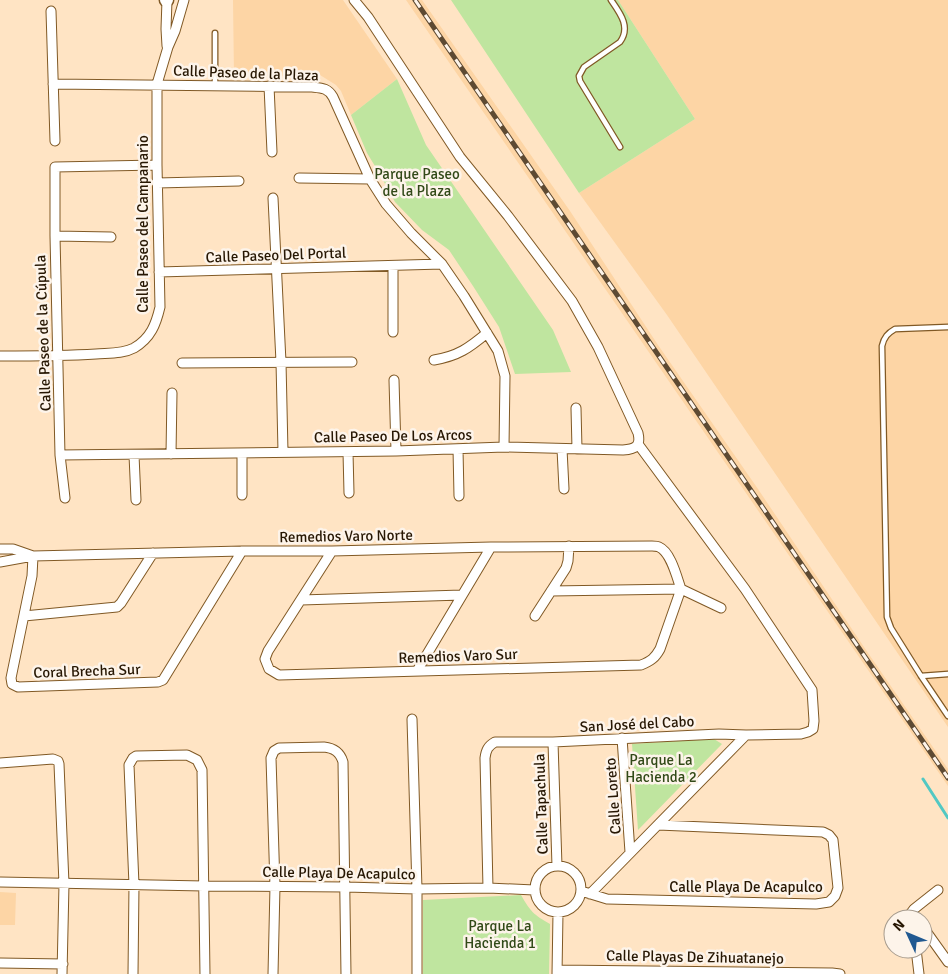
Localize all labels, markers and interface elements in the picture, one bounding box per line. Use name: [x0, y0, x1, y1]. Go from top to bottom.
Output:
street label: Calle Paseo de la Plaza: [173, 61, 319, 85]
street label: Calle Paseo del Campanario: [134, 135, 152, 313]
park label: Parque Paseo de la Plaza: [374, 165, 460, 200]
street label: Calle Paseo Del Portal: [205, 244, 347, 266]
street label: Calle Paseo de la Cúpula: [31, 255, 55, 411]
street label: Calle Paseo De Los Arcos: [314, 426, 473, 446]
street label: Remedios Varo Norte: [279, 526, 413, 546]
street label: Remedios Varo Sur: [398, 645, 518, 667]
street label: Coral Brecha Sur: [33, 660, 141, 682]
street label: San José del Cabo: [579, 712, 695, 736]
park label: Parque La Hacienda 2: [625, 751, 697, 786]
street label: Calle Tapachula: [530, 753, 552, 855]
street label: Calle Loreto: [601, 757, 625, 835]
street label: Calle Playa De Acapulco: [262, 863, 416, 883]
street label: Calle Playa De Acapulco: [669, 878, 823, 896]
north arrow: [883, 909, 933, 959]
text: N: [890, 916, 909, 935]
park label: Parque La Hacienda 1: [464, 917, 536, 952]
street label: Calle Playas De Zihuatanejo: [606, 946, 784, 968]

